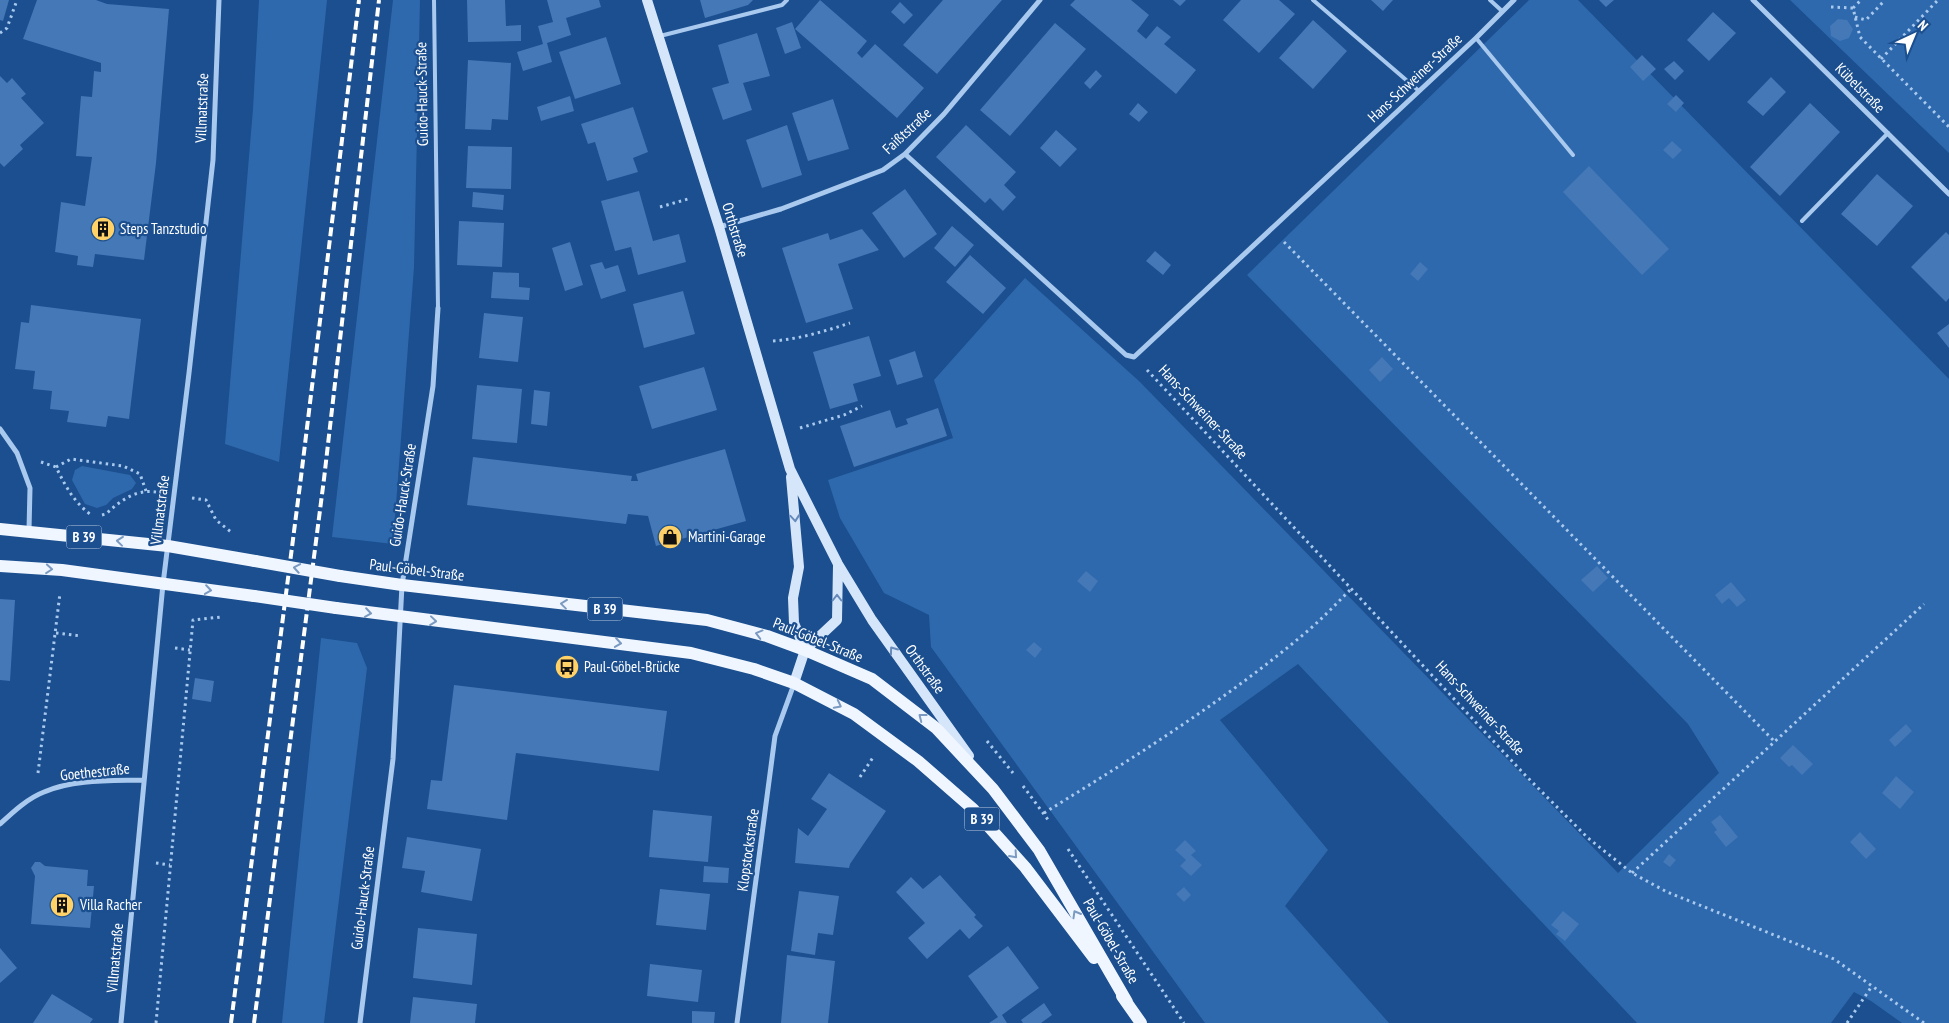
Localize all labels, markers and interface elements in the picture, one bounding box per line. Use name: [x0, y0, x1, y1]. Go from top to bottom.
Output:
north arrow: [1889, 10, 1939, 60]
text: N: [1914, 17, 1932, 35]
street label: Hans-Schweiner-Straße: [1364, 29, 1466, 126]
street label: Guido-Hauck-Straße: [411, 42, 432, 146]
street label: Kübelstraße: [1831, 59, 1889, 117]
street label: Villmatstraße: [191, 73, 212, 144]
street label: Faißtstraße: [878, 103, 935, 158]
street label: Orthstraße: [718, 200, 753, 260]
building icon: Steps Tanzstudio: [90, 216, 116, 242]
place label: Steps Tanzstudio: [120, 219, 206, 238]
street label: Hans-Schweiner-Straße: [1155, 361, 1252, 463]
street label: Guido-Hauck-Straße: [385, 442, 420, 548]
street label: Villmatstraße: [146, 474, 173, 547]
one-way arrow: [789, 514, 800, 522]
shop icon: Martini-Garage: [657, 524, 683, 550]
road number: B 39: [66, 526, 102, 548]
place label: Martini-Garage: [688, 527, 766, 546]
one-way arrow: [115, 536, 123, 547]
street label: Paul-Göbel-Straße: [369, 554, 466, 585]
one-way arrow: [45, 563, 53, 574]
one-way arrow: [293, 564, 302, 574]
one-way arrow: [205, 584, 213, 595]
one-way arrow: [832, 593, 843, 601]
road number: B 39: [588, 598, 622, 620]
one-way arrow: [560, 599, 568, 610]
one-way arrow: [363, 607, 372, 617]
street label: Paul-Göbel-Straße: [770, 613, 866, 666]
one-way arrow: [429, 615, 437, 626]
one-way arrow: [755, 629, 764, 640]
one-way arrow: [615, 637, 623, 648]
street label: Orthstraße: [901, 640, 950, 697]
one-way arrow: [890, 646, 899, 656]
bus stop icon: Paul-Göbel-Brücke: [554, 654, 580, 680]
place label: Paul-Göbel-Brücke: [584, 657, 680, 676]
street label: Hans-Schweiner-Straße: [1432, 657, 1529, 759]
one-way arrow: [833, 699, 842, 709]
one-way arrow: [919, 715, 928, 723]
street label: Goethestraße: [59, 758, 131, 785]
street label: Klopstockstraße: [732, 807, 763, 893]
road number: B 39: [964, 808, 1000, 831]
street label: Guido-Hauck-Straße: [347, 845, 378, 951]
one-way arrow: [1008, 850, 1017, 859]
building icon: Villa Racher: [49, 892, 75, 918]
place label: Villa Racher: [79, 895, 143, 914]
street label: Paul-Göbel-Straße: [1079, 895, 1143, 987]
one-way arrow: [1072, 911, 1082, 920]
street label: Villmatstraße: [102, 922, 127, 995]

